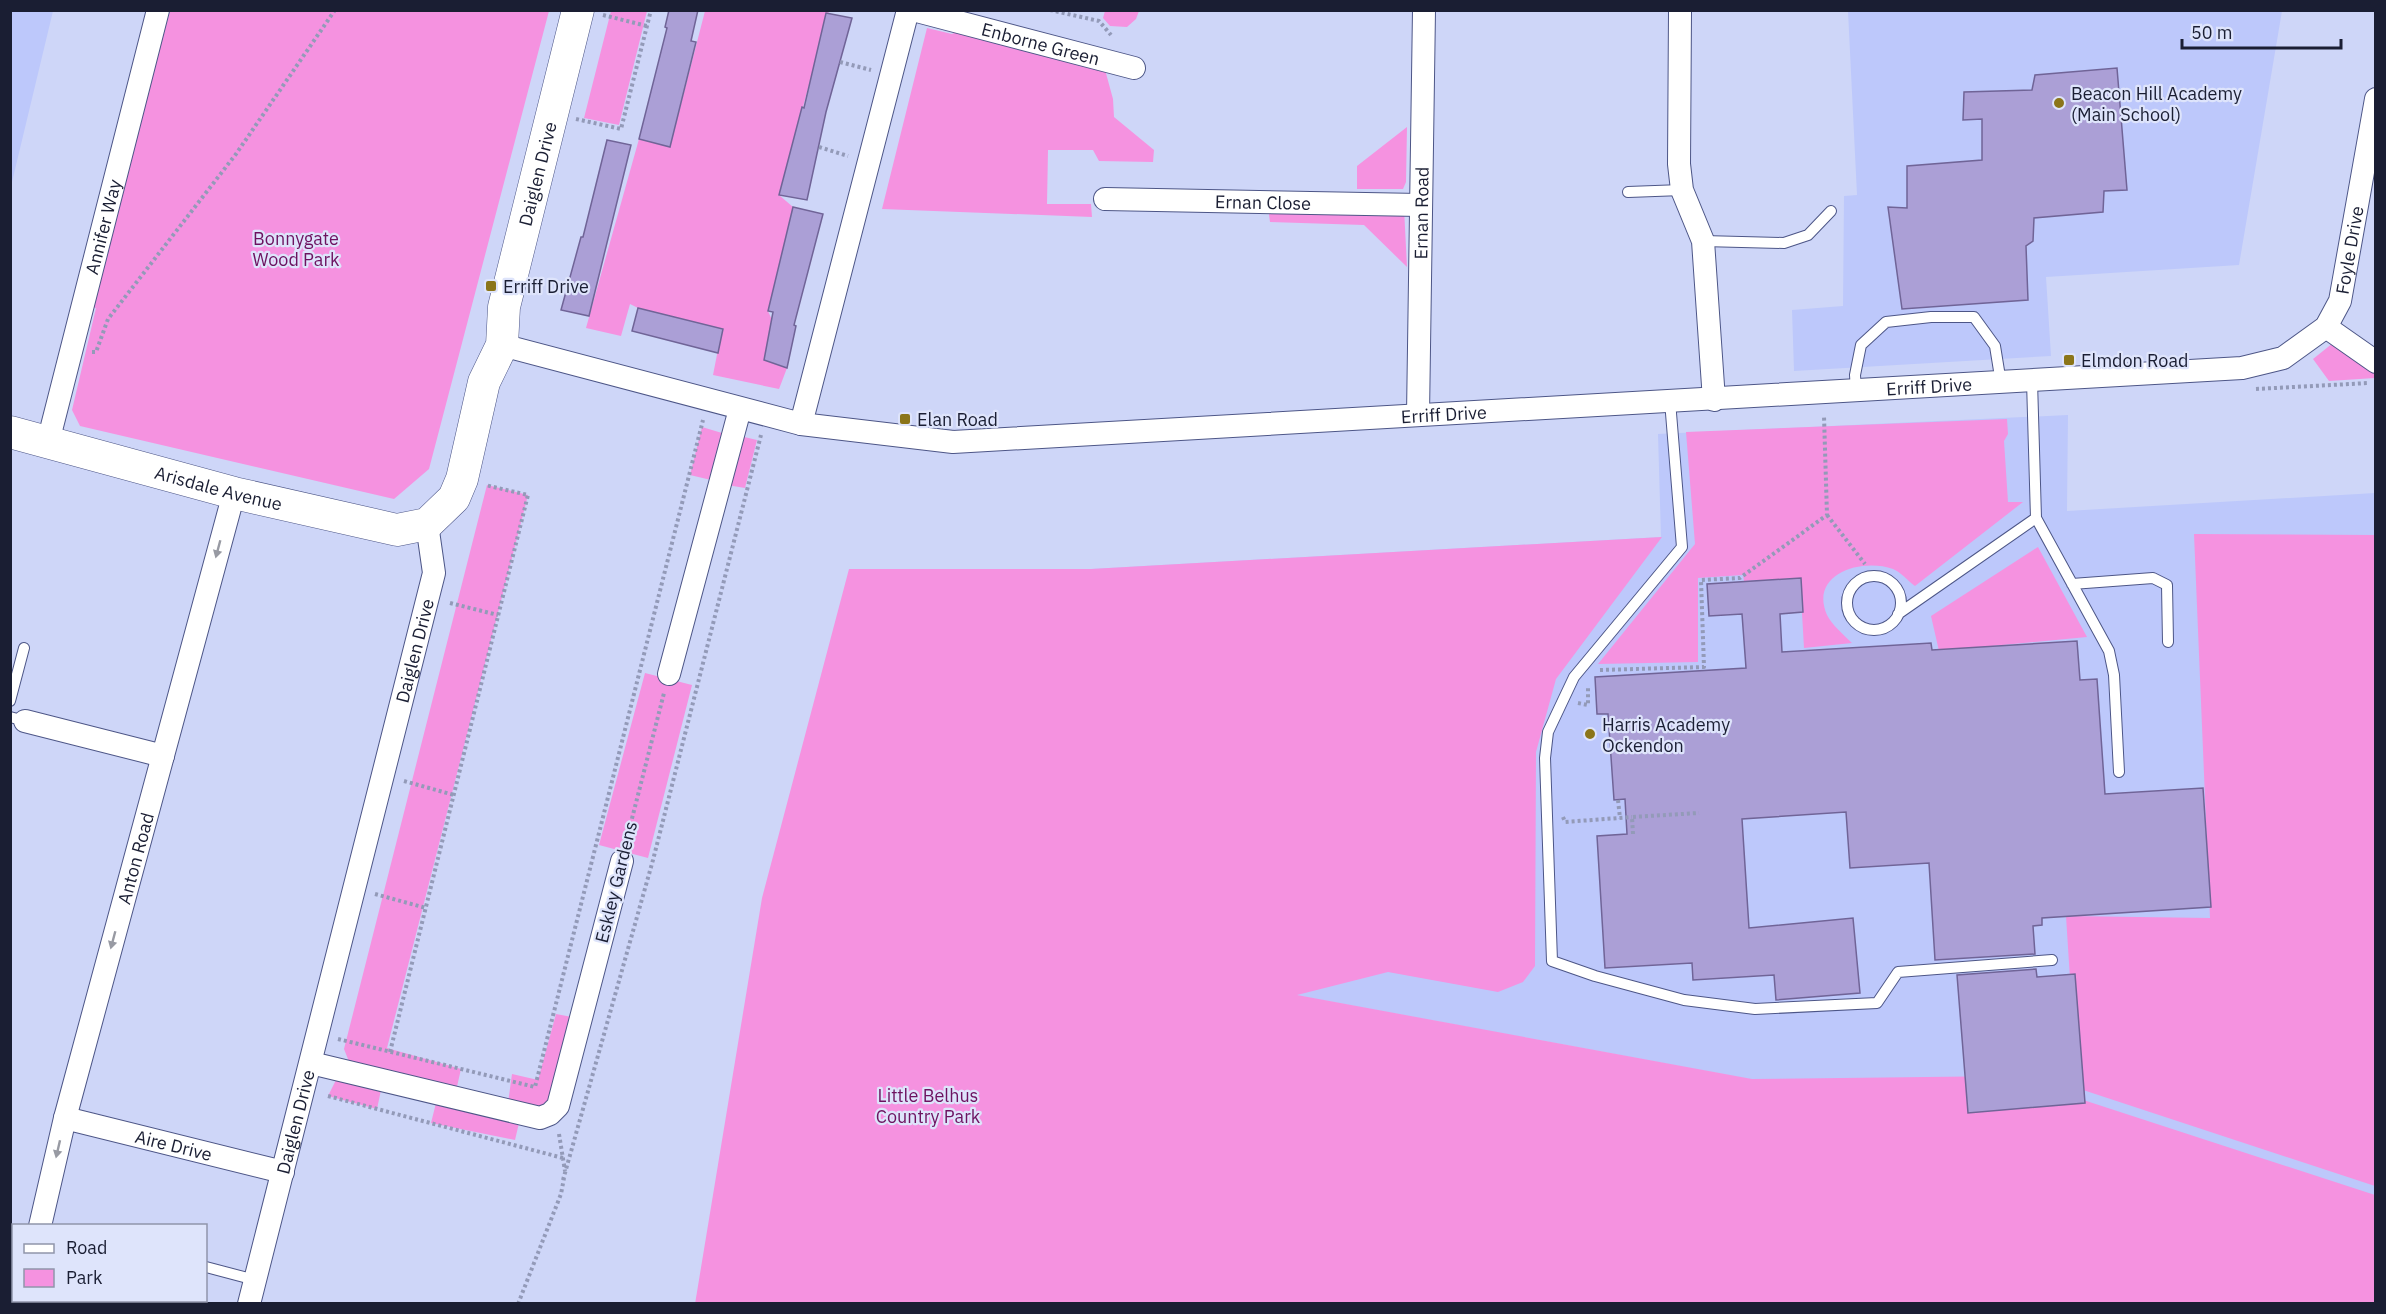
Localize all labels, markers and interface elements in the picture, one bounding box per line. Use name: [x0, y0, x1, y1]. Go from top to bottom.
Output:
scale bar: [2182, 12, 2341, 50]
street label: Enborne Green: [979, 17, 1102, 70]
text: 50 m: [2191, 21, 2233, 44]
place label: Beacon Hill Academy (Main School): [2071, 82, 2242, 126]
marker: Beacon Hill Academy (Main School): [2052, 96, 2066, 110]
street label: Daiglen Drive: [513, 119, 561, 228]
street label: Ernan Road: [1409, 166, 1433, 260]
street label: Annifer Way: [80, 177, 126, 277]
street label: Ernan Close: [1215, 190, 1311, 214]
street label: Foyle Drive: [2330, 204, 2368, 296]
park label: Bonnygate Wood Park: [252, 227, 340, 271]
place label: Erriff Drive: [503, 275, 589, 298]
marker: Erriff Drive: [484, 279, 498, 293]
place label: Elmdon Road: [2081, 349, 2188, 372]
marker: Elmdon Road: [2062, 353, 2076, 367]
street label: Erriff Drive: [1886, 372, 1973, 400]
street label: Erriff Drive: [1400, 400, 1488, 428]
place label: Elan Road: [917, 408, 998, 431]
marker: Elan Road: [898, 412, 912, 426]
street label: Arisdale Avenue: [152, 460, 285, 515]
one-way arrow: [213, 540, 223, 558]
street label: Daiglen Drive: [390, 596, 439, 705]
place label: Harris Academy Ockendon: [1602, 713, 1730, 757]
marker: Harris Academy Ockendon: [1583, 727, 1597, 741]
street label: Anton Road: [112, 810, 159, 907]
street label: Eskley Gardens: [590, 819, 642, 945]
one-way arrow: [108, 931, 117, 949]
street label: Daiglen Drive: [271, 1067, 319, 1176]
park label: Little Belhus Country Park: [876, 1084, 981, 1128]
street label: Aire Drive: [133, 1124, 215, 1166]
one-way arrow: [53, 1140, 62, 1159]
legend: [12, 1224, 207, 1302]
text: Road: [66, 1236, 107, 1259]
text: Park: [66, 1266, 103, 1289]

